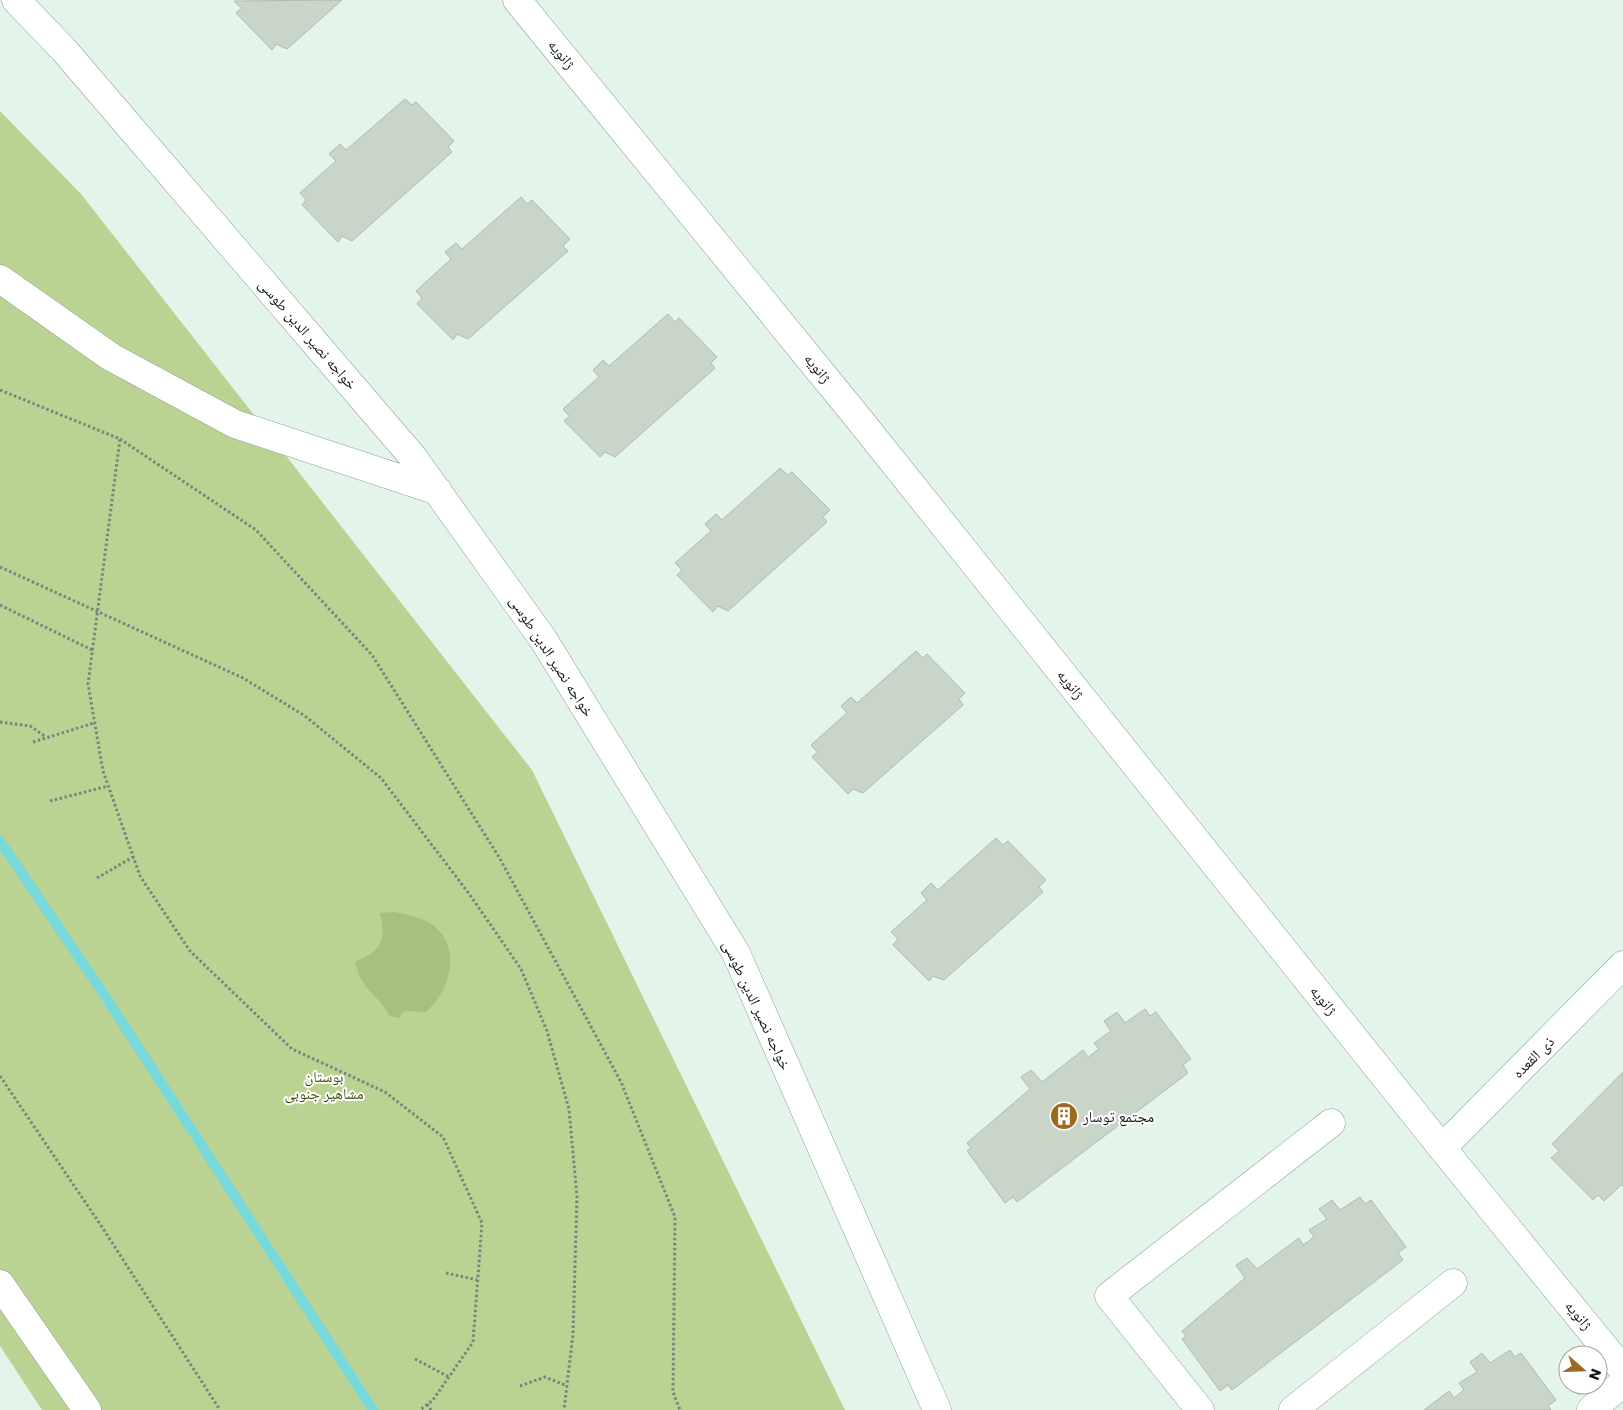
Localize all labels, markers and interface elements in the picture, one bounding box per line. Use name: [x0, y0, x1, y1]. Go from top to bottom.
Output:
street label: ژانویه: [544, 35, 580, 73]
street label: خواجه نصیر الدین طوسی: [254, 274, 362, 394]
street label: ژانویه: [800, 349, 836, 387]
street label: خواجه نصیر الدین طوسی: [505, 591, 599, 721]
street label: ژانویه: [1053, 665, 1089, 703]
street label: خواجه نصیر الدین طوسی: [718, 937, 796, 1074]
street label: ژانویه: [1306, 981, 1342, 1019]
street label: ذی القعده: [1507, 1031, 1559, 1083]
park label: بوستان مشاهیر جنوبی: [284, 1066, 364, 1104]
building icon: مجتمع توسار: [1049, 1101, 1079, 1131]
place label: مجتمع توسار: [1082, 1106, 1154, 1127]
street label: ژانویه: [1561, 1296, 1598, 1334]
north arrow: [1558, 1345, 1608, 1395]
text: N: [1584, 1366, 1606, 1383]

